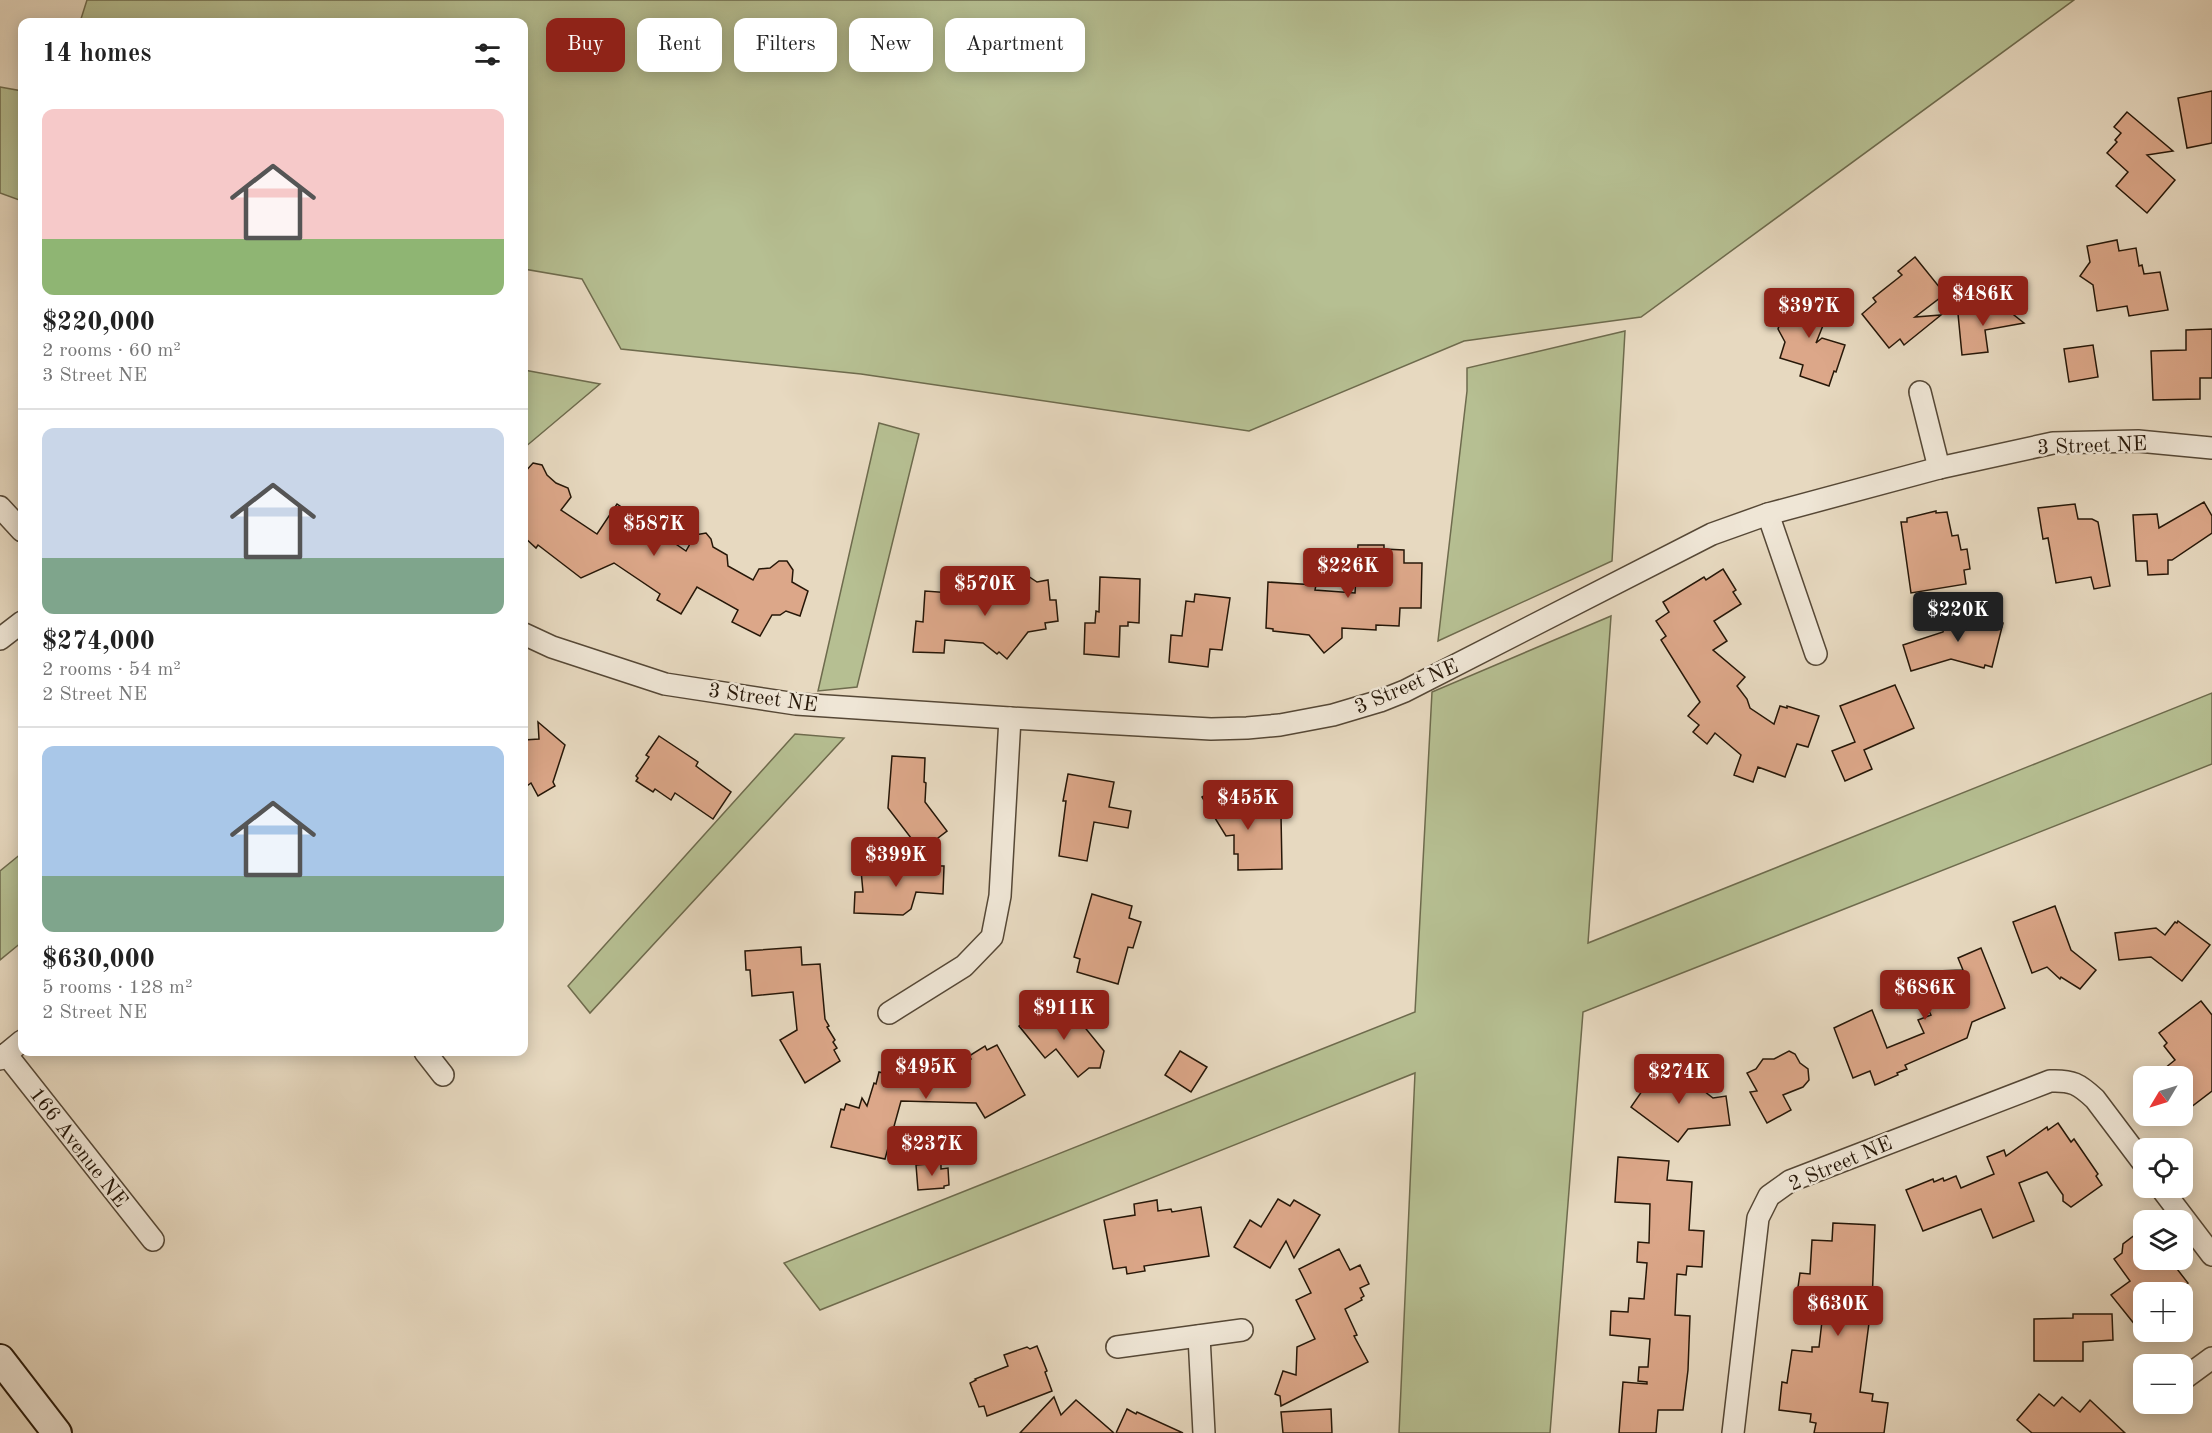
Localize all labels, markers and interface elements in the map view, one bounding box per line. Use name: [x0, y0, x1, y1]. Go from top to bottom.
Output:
chip: Buy: [546, 18, 625, 72]
chip: Rent: [637, 18, 722, 72]
chip: Filters: [734, 18, 837, 72]
chip: New: [849, 18, 933, 72]
chip: Apartment: [945, 18, 1085, 72]
icon: filters: [471, 38, 504, 71]
text: 14 homes: [42, 41, 151, 67]
icon: home: [219, 148, 327, 256]
pin: $486K: [1941, 276, 2025, 327]
text: $486K: [1952, 285, 2014, 305]
pin: $397K: [1767, 288, 1851, 339]
text: $397K: [1778, 297, 1840, 317]
text: $220,000: [42, 310, 155, 336]
text: 2 rooms · 60 m²: [42, 341, 181, 361]
text: 3 Street NE: [42, 366, 147, 386]
street label: 3 Street NE: [2037, 434, 2148, 459]
icon: home: [219, 467, 327, 575]
pin: $587K: [612, 506, 696, 557]
text: $587K: [623, 515, 685, 535]
pin: $226K: [1306, 548, 1390, 599]
text: $226K: [1317, 557, 1379, 577]
pin: $570K: [943, 566, 1027, 617]
text: $570K: [954, 575, 1016, 595]
pin: $220K: [1916, 592, 2000, 643]
text: $220K: [1927, 601, 1989, 621]
text: $274,000: [42, 629, 155, 655]
street label: 3 Street NE: [1352, 656, 1461, 719]
text: 2 rooms · 54 m²: [42, 660, 181, 680]
street label: 3 Street NE: [707, 680, 819, 717]
text: 2 Street NE: [42, 685, 147, 705]
pin: $455K: [1206, 780, 1290, 831]
icon: home: [219, 785, 327, 893]
text: $455K: [1217, 789, 1279, 809]
pin: $399K: [854, 837, 938, 888]
text: $399K: [865, 846, 927, 866]
text: $630,000: [42, 947, 155, 973]
pin: $686K: [1883, 970, 1967, 1021]
text: 5 rooms · 128 m²: [42, 978, 192, 998]
text: $686K: [1894, 979, 1956, 999]
pin: $911K: [1022, 990, 1106, 1041]
text: $911K: [1033, 999, 1095, 1019]
text: 2 Street NE: [42, 1003, 147, 1023]
pin: $495K: [884, 1049, 968, 1100]
pin: $274K: [1637, 1054, 1721, 1105]
text: $495K: [895, 1058, 957, 1078]
text: $274K: [1648, 1063, 1710, 1083]
north arrow: [2133, 1066, 2193, 1126]
map controls: [2133, 1066, 2193, 1414]
street label: 166 Avenue NE: [25, 1084, 131, 1212]
pin: $237K: [890, 1126, 974, 1177]
street label: 2 Street NE: [1786, 1133, 1895, 1196]
text: $237K: [901, 1135, 963, 1155]
button: locate: [2133, 1138, 2193, 1198]
button: layers: [2133, 1210, 2193, 1270]
button: +: [2133, 1282, 2193, 1342]
pin: $630K: [1796, 1286, 1880, 1337]
text: $630K: [1807, 1295, 1869, 1315]
button: −: [2133, 1354, 2193, 1414]

